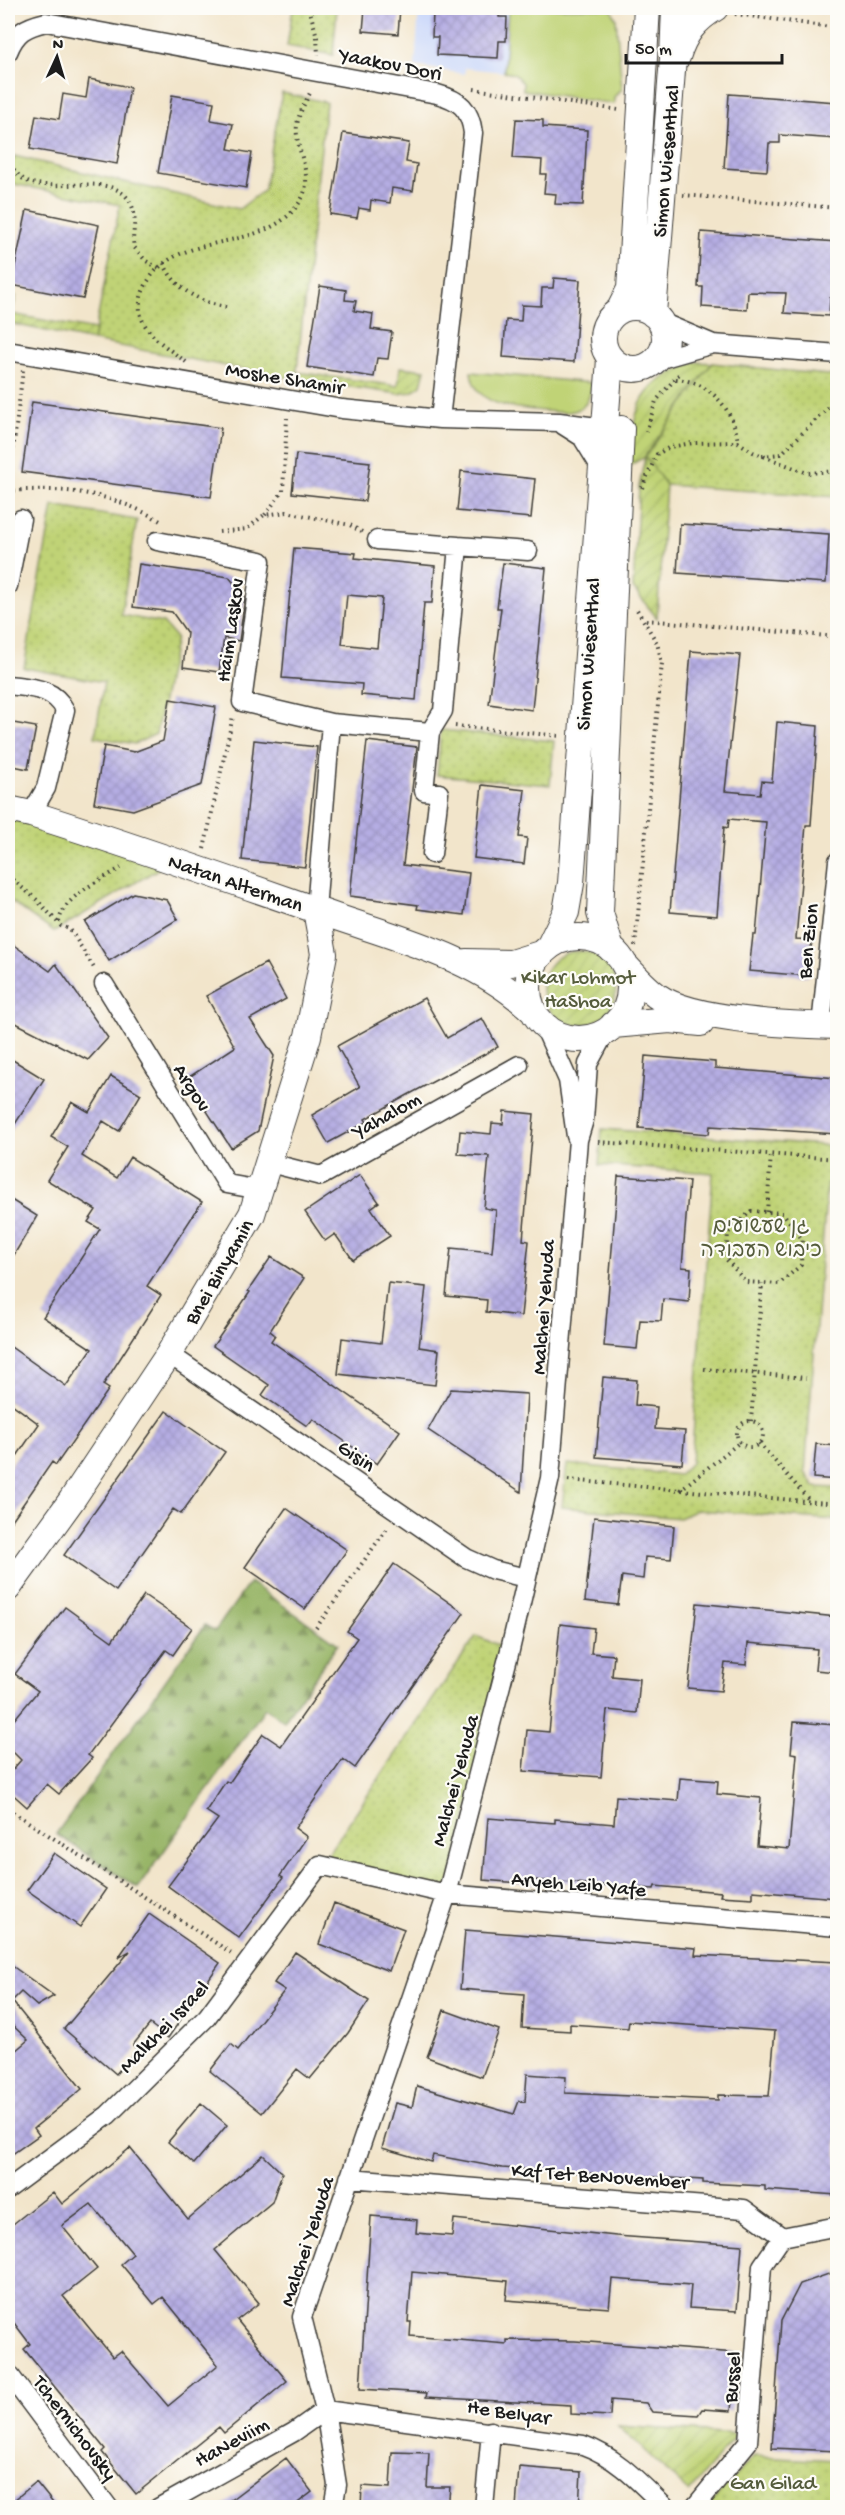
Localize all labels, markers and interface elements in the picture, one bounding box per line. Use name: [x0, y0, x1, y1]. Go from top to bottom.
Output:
north arrow: [27, 27, 87, 87]
scale bar: [626, 27, 782, 65]
text: N: [52, 36, 64, 55]
text: 50 m: [635, 40, 672, 61]
street label: Yaakov Dori: [335, 44, 444, 89]
street label: Simon Wiesenthal: [649, 84, 688, 239]
street label: Moshe Shamir: [223, 359, 347, 402]
street label: Haim Laskov: [213, 577, 252, 684]
street label: Simon Wiesenthal: [573, 577, 608, 731]
street label: Natan Alterman: [164, 851, 306, 920]
street label: Ben Zion: [794, 902, 827, 981]
park label: Kikar Lohmot HaShoa: [521, 967, 637, 1016]
street label: Argov: [166, 1060, 214, 1118]
street label: Yahalom: [347, 1088, 427, 1147]
street label: Bnei Binyamin: [180, 1215, 261, 1331]
park label: גן שעשועים כיבוש העבודה: [700, 1216, 822, 1265]
street label: Malchei Yehuda: [528, 1238, 563, 1376]
street label: Gisin: [331, 1436, 379, 1479]
street label: Malchei Yehuda: [428, 1711, 487, 1849]
street label: Aryeh Leib Yafe: [510, 1868, 648, 1905]
street label: Malkhei Israel: [115, 1977, 216, 2080]
street label: Kaf Tet BeNovember: [510, 2160, 691, 2197]
street label: Malchei Yehuda: [277, 2173, 343, 2310]
street label: Bussel: [720, 2351, 749, 2405]
street label: Tchernichovsky: [25, 2371, 121, 2487]
street label: He BeIyar: [465, 2396, 553, 2433]
street label: HaNeviim: [191, 2413, 274, 2475]
park label: Gan Gilad: [730, 2473, 818, 2498]

